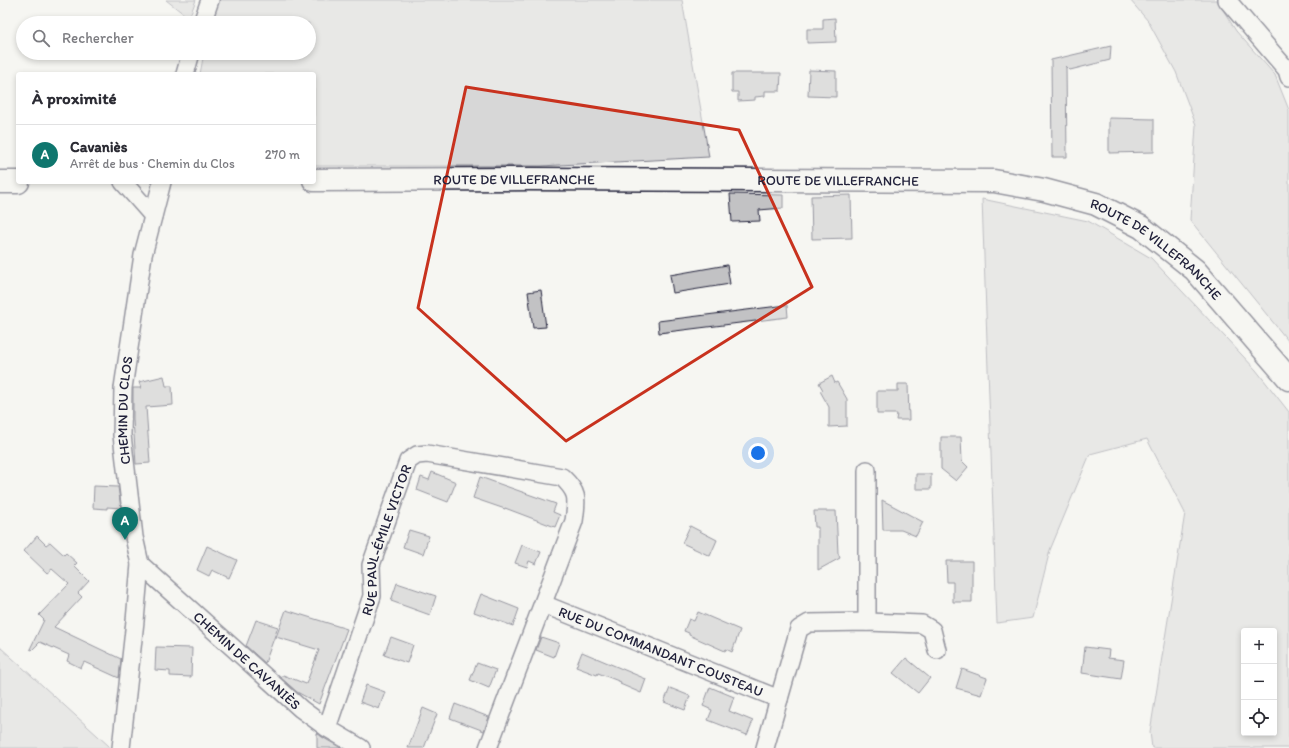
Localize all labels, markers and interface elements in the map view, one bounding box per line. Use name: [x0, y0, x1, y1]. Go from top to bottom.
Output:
search box: [16, 16, 316, 60]
icon: search: [30, 27, 52, 49]
text: Rechercher: [62, 29, 134, 47]
text: À proximité: [32, 88, 117, 108]
text: Cavaniès: [70, 138, 127, 156]
text: A: [41, 147, 49, 162]
text: 270 m: [265, 147, 300, 162]
text: Arrêt de bus · Chemin du Clos: [70, 156, 235, 171]
street label: ROUTE DE VILLEFRANCHE: [433, 171, 595, 188]
street label: ROUTE DE VILLEFRANCHE: [757, 172, 919, 190]
street label: ROUTE DE VILLEFRANCHE: [1088, 195, 1225, 304]
street label: CHEMIN DU CLOS: [114, 355, 137, 466]
your location: [748, 443, 768, 463]
street label: RUE PAUL-ÉMILE VICTOR: [358, 462, 415, 618]
pin: A: [112, 507, 138, 540]
street label: RUE DU COMMANDANT COUSTEAU: [556, 603, 765, 701]
street label: CHEMIN DE CAVANIÈS: [190, 608, 304, 713]
map controls: [1241, 628, 1277, 736]
button: +: [1241, 628, 1277, 664]
button: −: [1241, 664, 1277, 700]
button: locate: [1241, 700, 1277, 736]

